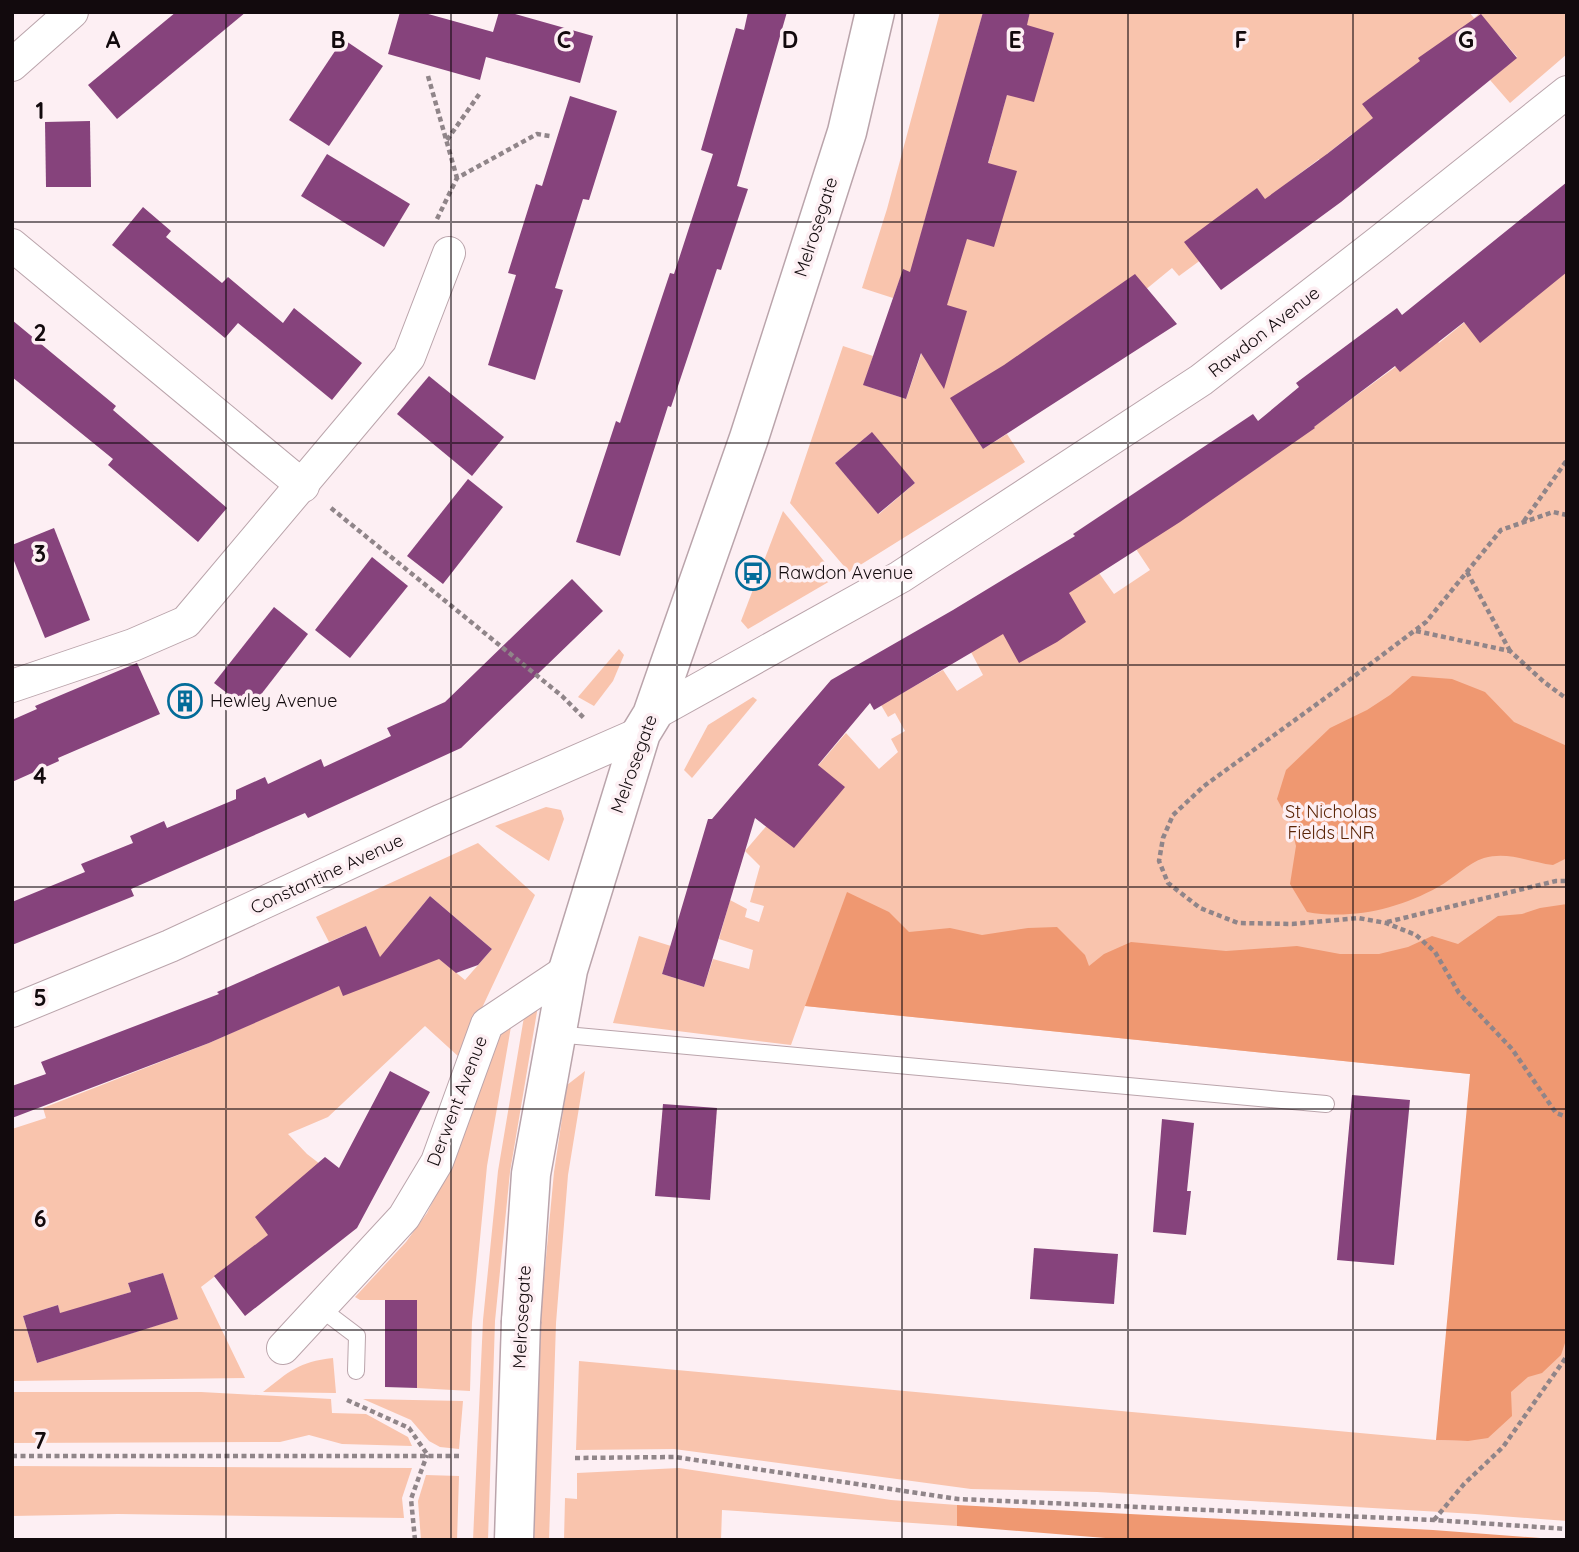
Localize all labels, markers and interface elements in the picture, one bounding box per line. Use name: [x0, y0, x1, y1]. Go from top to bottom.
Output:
text: A: [106, 25, 121, 54]
text: B: [330, 25, 346, 54]
text: C: [557, 25, 571, 54]
text: D: [782, 25, 798, 54]
text: E: [1008, 25, 1022, 54]
text: F: [1235, 25, 1247, 54]
text: G: [1458, 25, 1474, 54]
text: 1: [36, 96, 44, 125]
street label: Melrosegate: [789, 174, 842, 280]
street label: Rawdon Avenue: [1203, 281, 1324, 382]
text: 2: [33, 318, 47, 347]
text: 3: [34, 539, 46, 568]
bus stop icon: Rawdon Avenue: [734, 554, 772, 592]
place label: Rawdon Avenue: [778, 561, 913, 584]
building icon: Hewley Avenue: [166, 682, 204, 720]
place label: Hewley Avenue: [210, 689, 337, 712]
street label: Melrosegate: [605, 711, 662, 816]
text: 4: [33, 761, 47, 790]
park label: St Nicholas Fields LNR: [1285, 800, 1377, 844]
street label: Constantine Avenue: [247, 828, 407, 919]
text: 5: [33, 983, 47, 1012]
street label: Derwent Avenue: [421, 1032, 492, 1169]
text: 6: [34, 1204, 46, 1233]
street label: Melrosegate: [507, 1265, 536, 1369]
text: 7: [34, 1426, 47, 1455]

